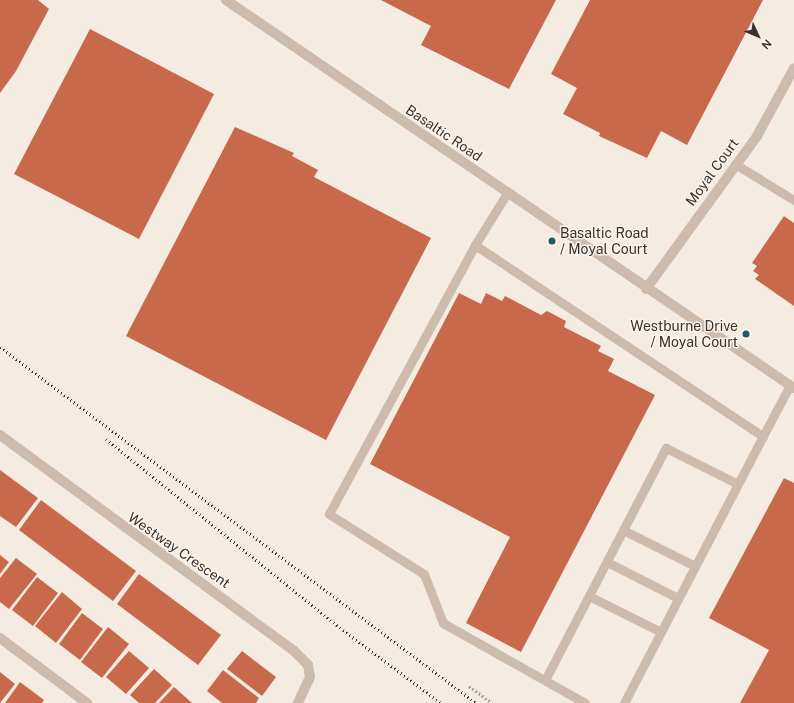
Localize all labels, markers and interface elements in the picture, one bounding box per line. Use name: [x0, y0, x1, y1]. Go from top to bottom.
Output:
north arrow: [738, 16, 778, 56]
text: N: [759, 37, 774, 52]
street label: Basaltic Road: [403, 101, 485, 165]
street label: Moyal Court: [682, 135, 742, 209]
place label: Basaltic Road / Moyal Court: [560, 225, 649, 258]
marker: Basaltic Road / Moyal Court: [547, 236, 557, 246]
place label: Westburne Drive / Moyal Court: [630, 318, 738, 350]
marker: Westburne Drive / Moyal Court: [741, 329, 751, 339]
street label: Westway Crescent: [125, 508, 233, 592]

